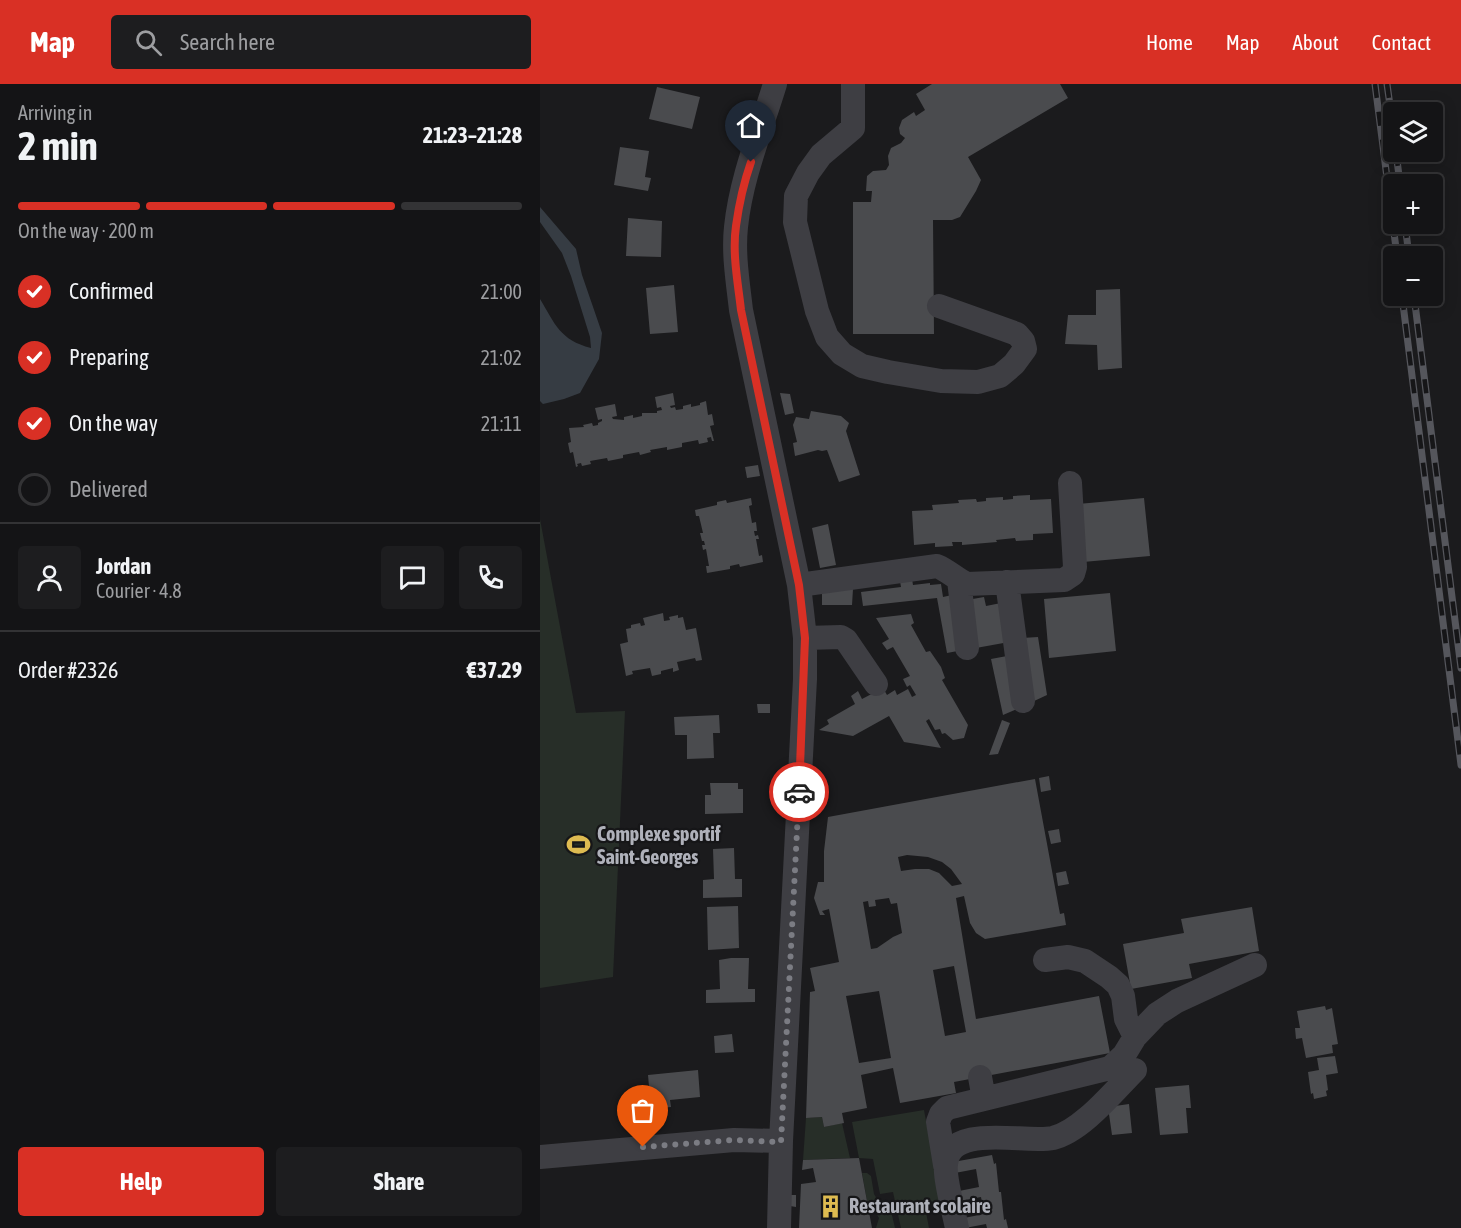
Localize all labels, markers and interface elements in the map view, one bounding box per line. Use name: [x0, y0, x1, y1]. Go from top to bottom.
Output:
search box: [111, 15, 531, 69]
text: Map: [30, 26, 75, 58]
icon: search: [132, 26, 165, 59]
text: Search here: [180, 29, 275, 55]
text: Home: [1146, 30, 1193, 54]
text: Map: [1226, 30, 1260, 54]
text: About: [1293, 30, 1339, 54]
text: Contact: [1372, 30, 1431, 54]
pin: [725, 100, 776, 162]
text: Arriving in: [18, 101, 92, 124]
map controls: [1383, 102, 1443, 306]
button: layers: [1383, 102, 1443, 162]
icon: home: [734, 109, 767, 142]
text: 21:23–21:28: [423, 122, 522, 148]
text: 2 min: [18, 124, 98, 168]
button: +: [1383, 174, 1443, 234]
text: On the way · 200 m: [18, 219, 154, 242]
button: −: [1383, 246, 1443, 306]
icon: check: [18, 275, 51, 308]
text: Confirmed: [69, 278, 154, 304]
text: 21:00: [480, 280, 522, 303]
icon: check: [18, 341, 51, 374]
text: Preparing: [69, 344, 149, 370]
text: 21:02: [480, 346, 522, 369]
icon: check: [18, 407, 51, 440]
text: On the way: [69, 410, 158, 436]
text: 21:11: [481, 412, 522, 435]
text: Delivered: [69, 476, 148, 502]
button: person: [18, 546, 81, 609]
button: chat: [381, 546, 444, 609]
button: phone: [459, 546, 522, 609]
text: Jordan: [96, 553, 151, 579]
text: Courier · 4.8: [96, 579, 182, 602]
text: Order #2326: [18, 657, 118, 683]
text: €37.29: [467, 657, 522, 683]
courier: [769, 762, 829, 822]
icon: car: [783, 776, 816, 809]
place label: Complexe sportif Saint-Georges: [597, 822, 721, 868]
sports icon: Complexe sportif Saint-Georges: [566, 832, 592, 858]
pin: [617, 1085, 668, 1147]
icon: bag: [626, 1094, 659, 1127]
button: Help: [18, 1147, 264, 1216]
button: Share: [276, 1147, 522, 1216]
building icon: Restaurant scolaire: [818, 1193, 844, 1219]
place label: Restaurant scolaire: [849, 1194, 991, 1217]

